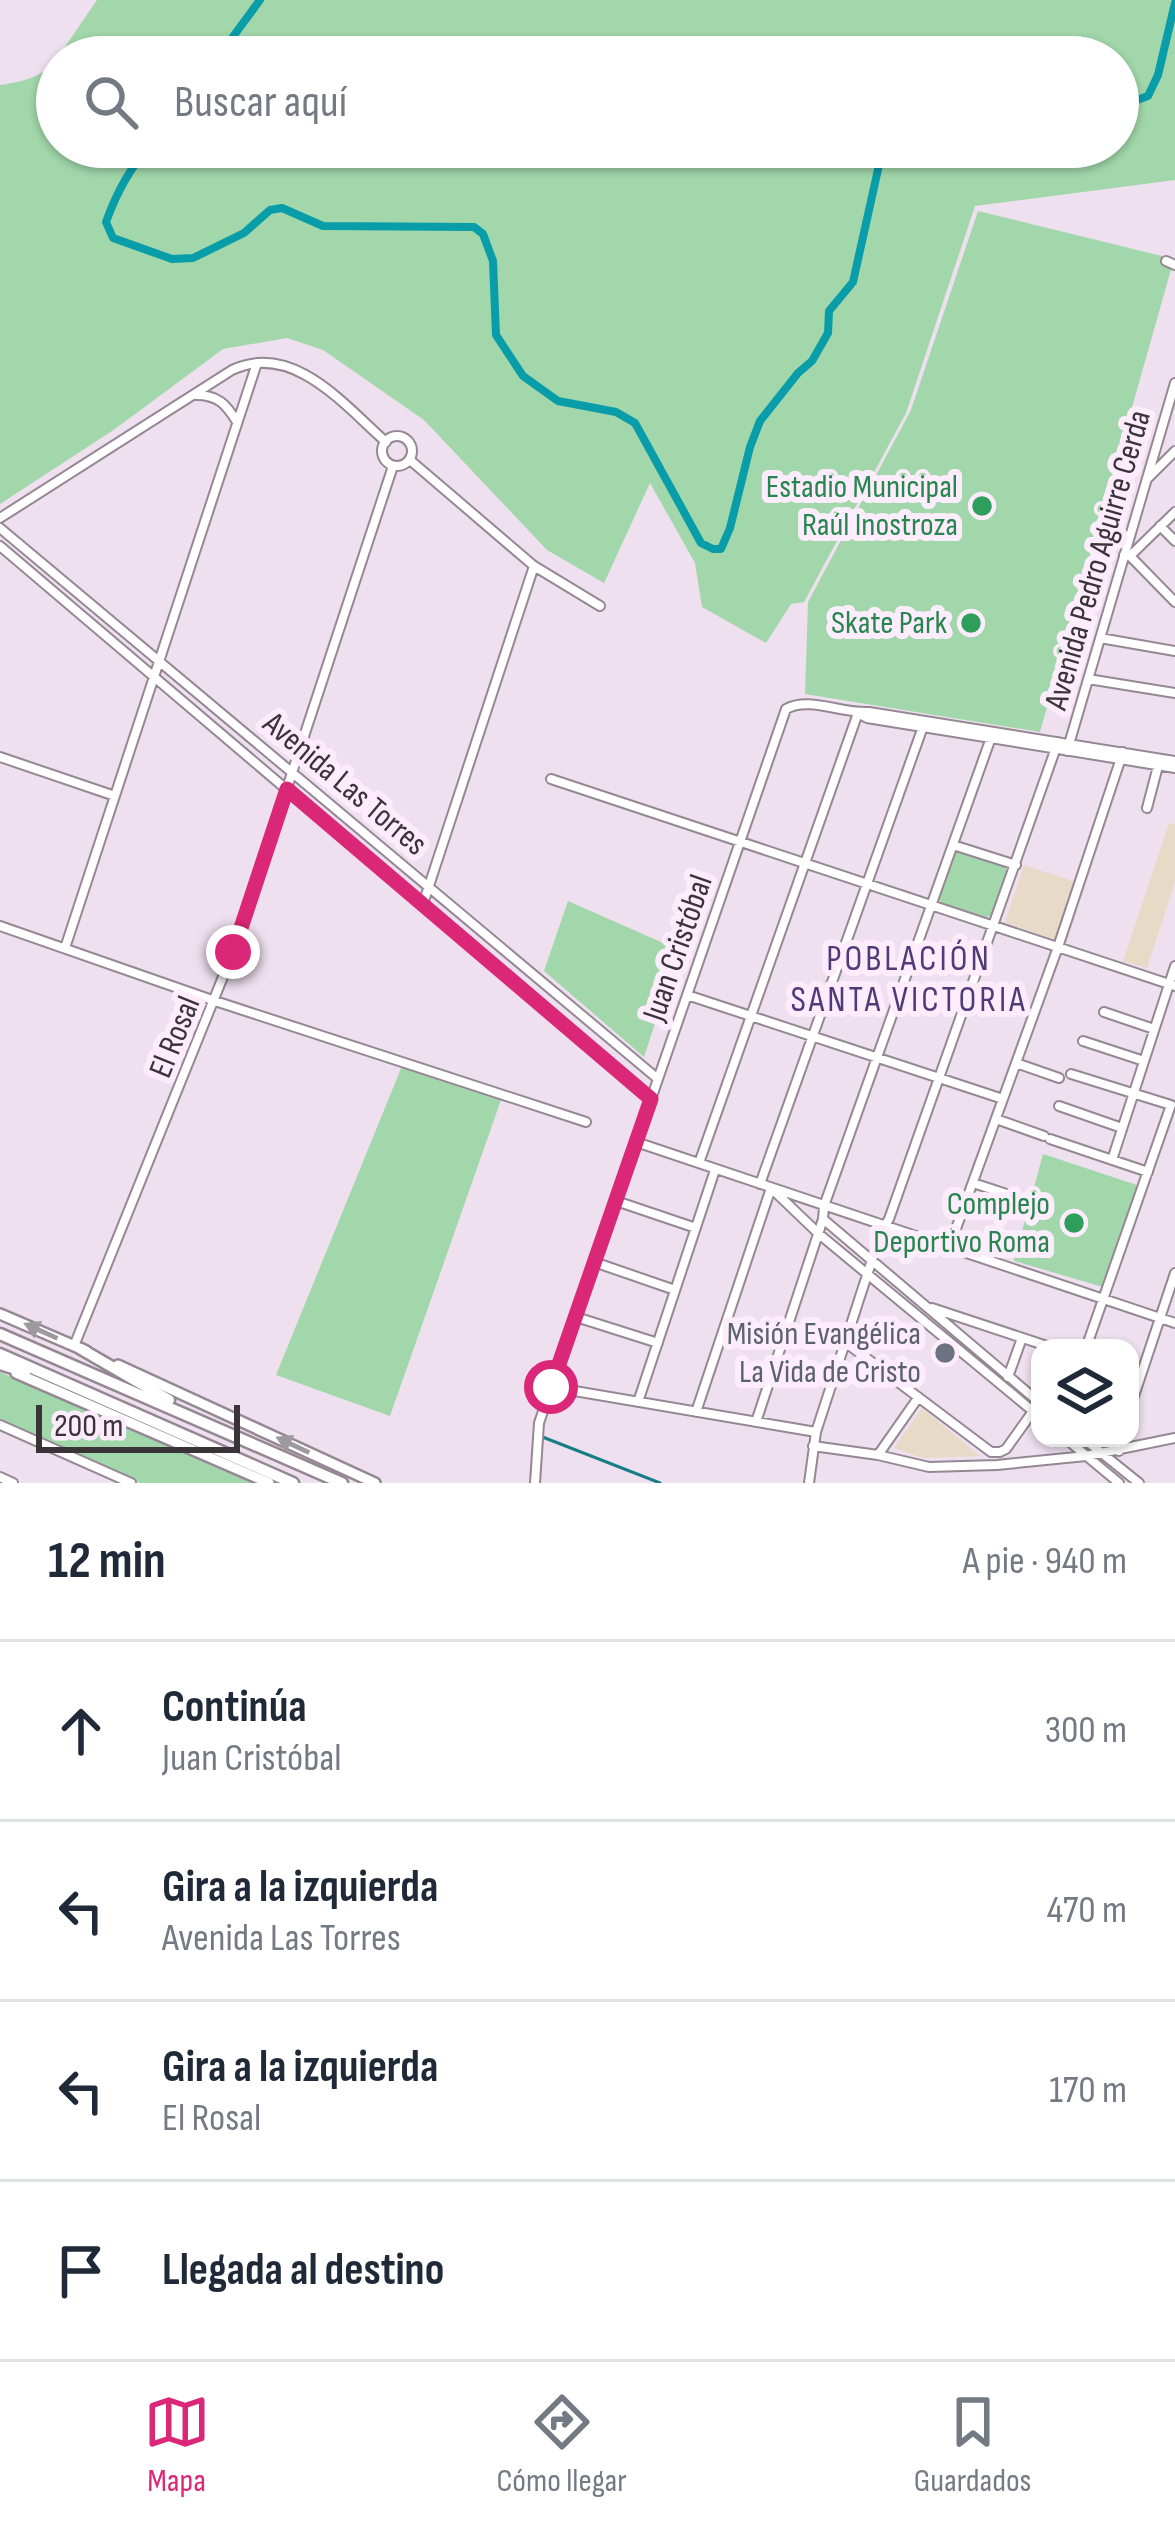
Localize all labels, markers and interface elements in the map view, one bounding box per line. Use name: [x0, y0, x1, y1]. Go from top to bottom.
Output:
search box: [36, 36, 1139, 168]
icon: search: [78, 69, 144, 135]
text: Buscar aquí: [174, 75, 347, 130]
street label: Avenida Pedro Aguirre Cerda: [1036, 406, 1160, 715]
place label: Estadio Municipal Raúl Inostroza: [766, 467, 958, 545]
marker: Estadio Municipal Raúl Inostroza: [969, 493, 995, 519]
place label: Skate Park: [831, 603, 947, 643]
marker: Skate Park: [958, 610, 984, 636]
street label: Avenida Las Torres: [254, 703, 435, 864]
street label: Juan Cristóbal: [634, 870, 722, 1027]
route end: [206, 925, 260, 979]
district label: POBLACIÓN SANTA VICTORIA: [790, 938, 1028, 1022]
street label: El Rosal: [141, 991, 209, 1083]
place label: Complejo Deportivo Roma: [873, 1184, 1050, 1262]
marker: Complejo Deportivo Roma: [1061, 1210, 1087, 1236]
place label: Misión Evangélica La Vida de Cristo: [727, 1314, 921, 1392]
one-way arrow: [23, 1321, 58, 1341]
map controls: [1031, 1339, 1139, 1447]
button: layers: [1031, 1339, 1139, 1447]
marker: Misión Evangélica La Vida de Cristo: [932, 1340, 958, 1366]
route start: [524, 1360, 578, 1414]
scale bar: [36, 1399, 240, 1452]
text: 200 m: [54, 1406, 123, 1446]
one-way arrow: [275, 1435, 310, 1455]
text: 12 min: [48, 1531, 166, 1592]
text: A pie · 940 m: [963, 1538, 1127, 1585]
text: Continúa: [162, 1680, 307, 1735]
icon: ahead: [48, 1698, 114, 1764]
text: 300 m: [1045, 1707, 1127, 1754]
text: Juan Cristóbal: [162, 1735, 342, 1782]
text: Gira a la izquierda: [162, 1860, 438, 1915]
icon: left: [48, 1878, 114, 1944]
text: 470 m: [1047, 1887, 1127, 1934]
text: Avenida Las Torres: [162, 1915, 401, 1962]
text: Gira a la izquierda: [162, 2040, 438, 2095]
icon: left: [48, 2058, 114, 2124]
text: 170 m: [1049, 2067, 1127, 2114]
text: El Rosal: [162, 2095, 261, 2142]
icon: arrive: [48, 2238, 114, 2304]
text: Llegada al destino: [162, 2243, 444, 2298]
tab: Mapa: [144, 2389, 210, 2501]
tab: Cómo llegar: [497, 2389, 627, 2501]
tab: Guardados: [914, 2389, 1031, 2501]

